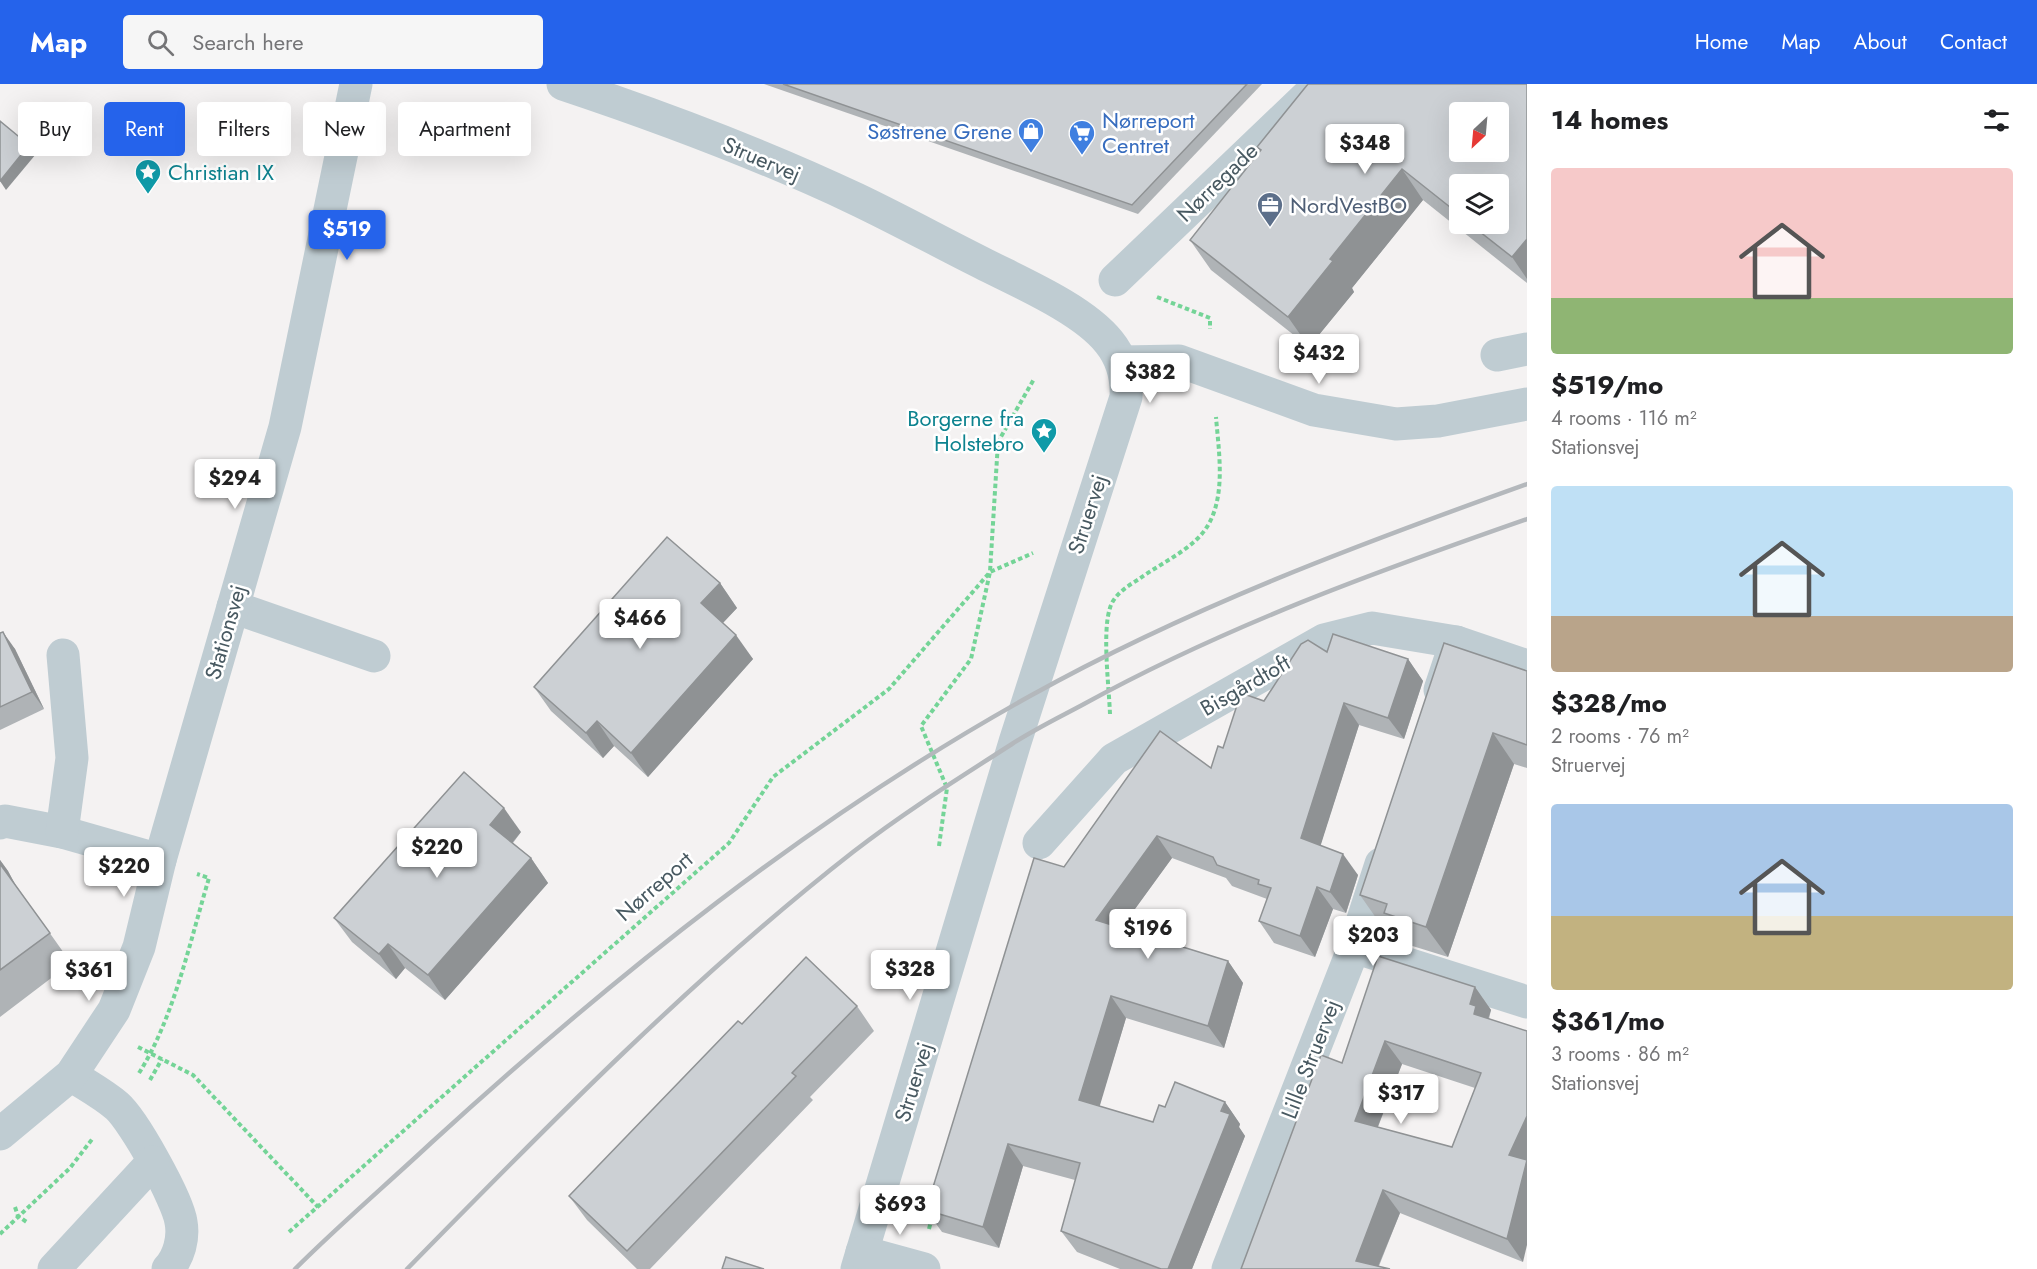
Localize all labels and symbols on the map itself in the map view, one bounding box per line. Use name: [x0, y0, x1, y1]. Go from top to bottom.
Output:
north arrow: [1449, 102, 1509, 162]
place label: Nørreport Centret: [1102, 104, 1195, 161]
place label: Søstrene Grene: [867, 115, 1012, 147]
shop icon: Søstrene Grene: [1016, 116, 1046, 154]
supermarket icon: Nørreport Centret: [1067, 118, 1097, 156]
pin: $348: [1329, 124, 1401, 175]
street label: Struervej: [718, 128, 806, 190]
street label: Nørregade: [1169, 135, 1265, 229]
place label: Christian IX: [168, 156, 274, 188]
place icon: Christian IX: [133, 157, 163, 195]
place label: NordVestBO: [1290, 189, 1407, 221]
office icon: NordVestBO: [1255, 190, 1285, 228]
pin: $519: [311, 210, 383, 261]
pin: $432: [1283, 334, 1355, 385]
pin: $382: [1114, 353, 1186, 404]
place label: Borgerne fra Holstebro: [907, 402, 1024, 459]
place icon: Borgerne fra Holstebro: [1029, 416, 1059, 454]
pin: $294: [199, 459, 271, 510]
street label: Struervej: [1059, 470, 1115, 558]
street label: Stationsvej: [196, 581, 254, 683]
pin: $466: [604, 599, 676, 650]
street label: Bisgårdtoft: [1194, 646, 1296, 724]
pin: $220: [401, 828, 473, 879]
street label: Nørreport: [609, 843, 700, 928]
pin: $220: [88, 847, 160, 898]
pin: $196: [1112, 909, 1184, 960]
pin: $203: [1337, 916, 1409, 967]
pin: $328: [874, 950, 946, 1001]
pin: $361: [53, 951, 125, 1002]
street label: Lille Struervej: [1273, 995, 1347, 1123]
street label: Struervej: [886, 1038, 940, 1126]
pin: $317: [1365, 1074, 1437, 1125]
pin: $693: [864, 1185, 936, 1236]

